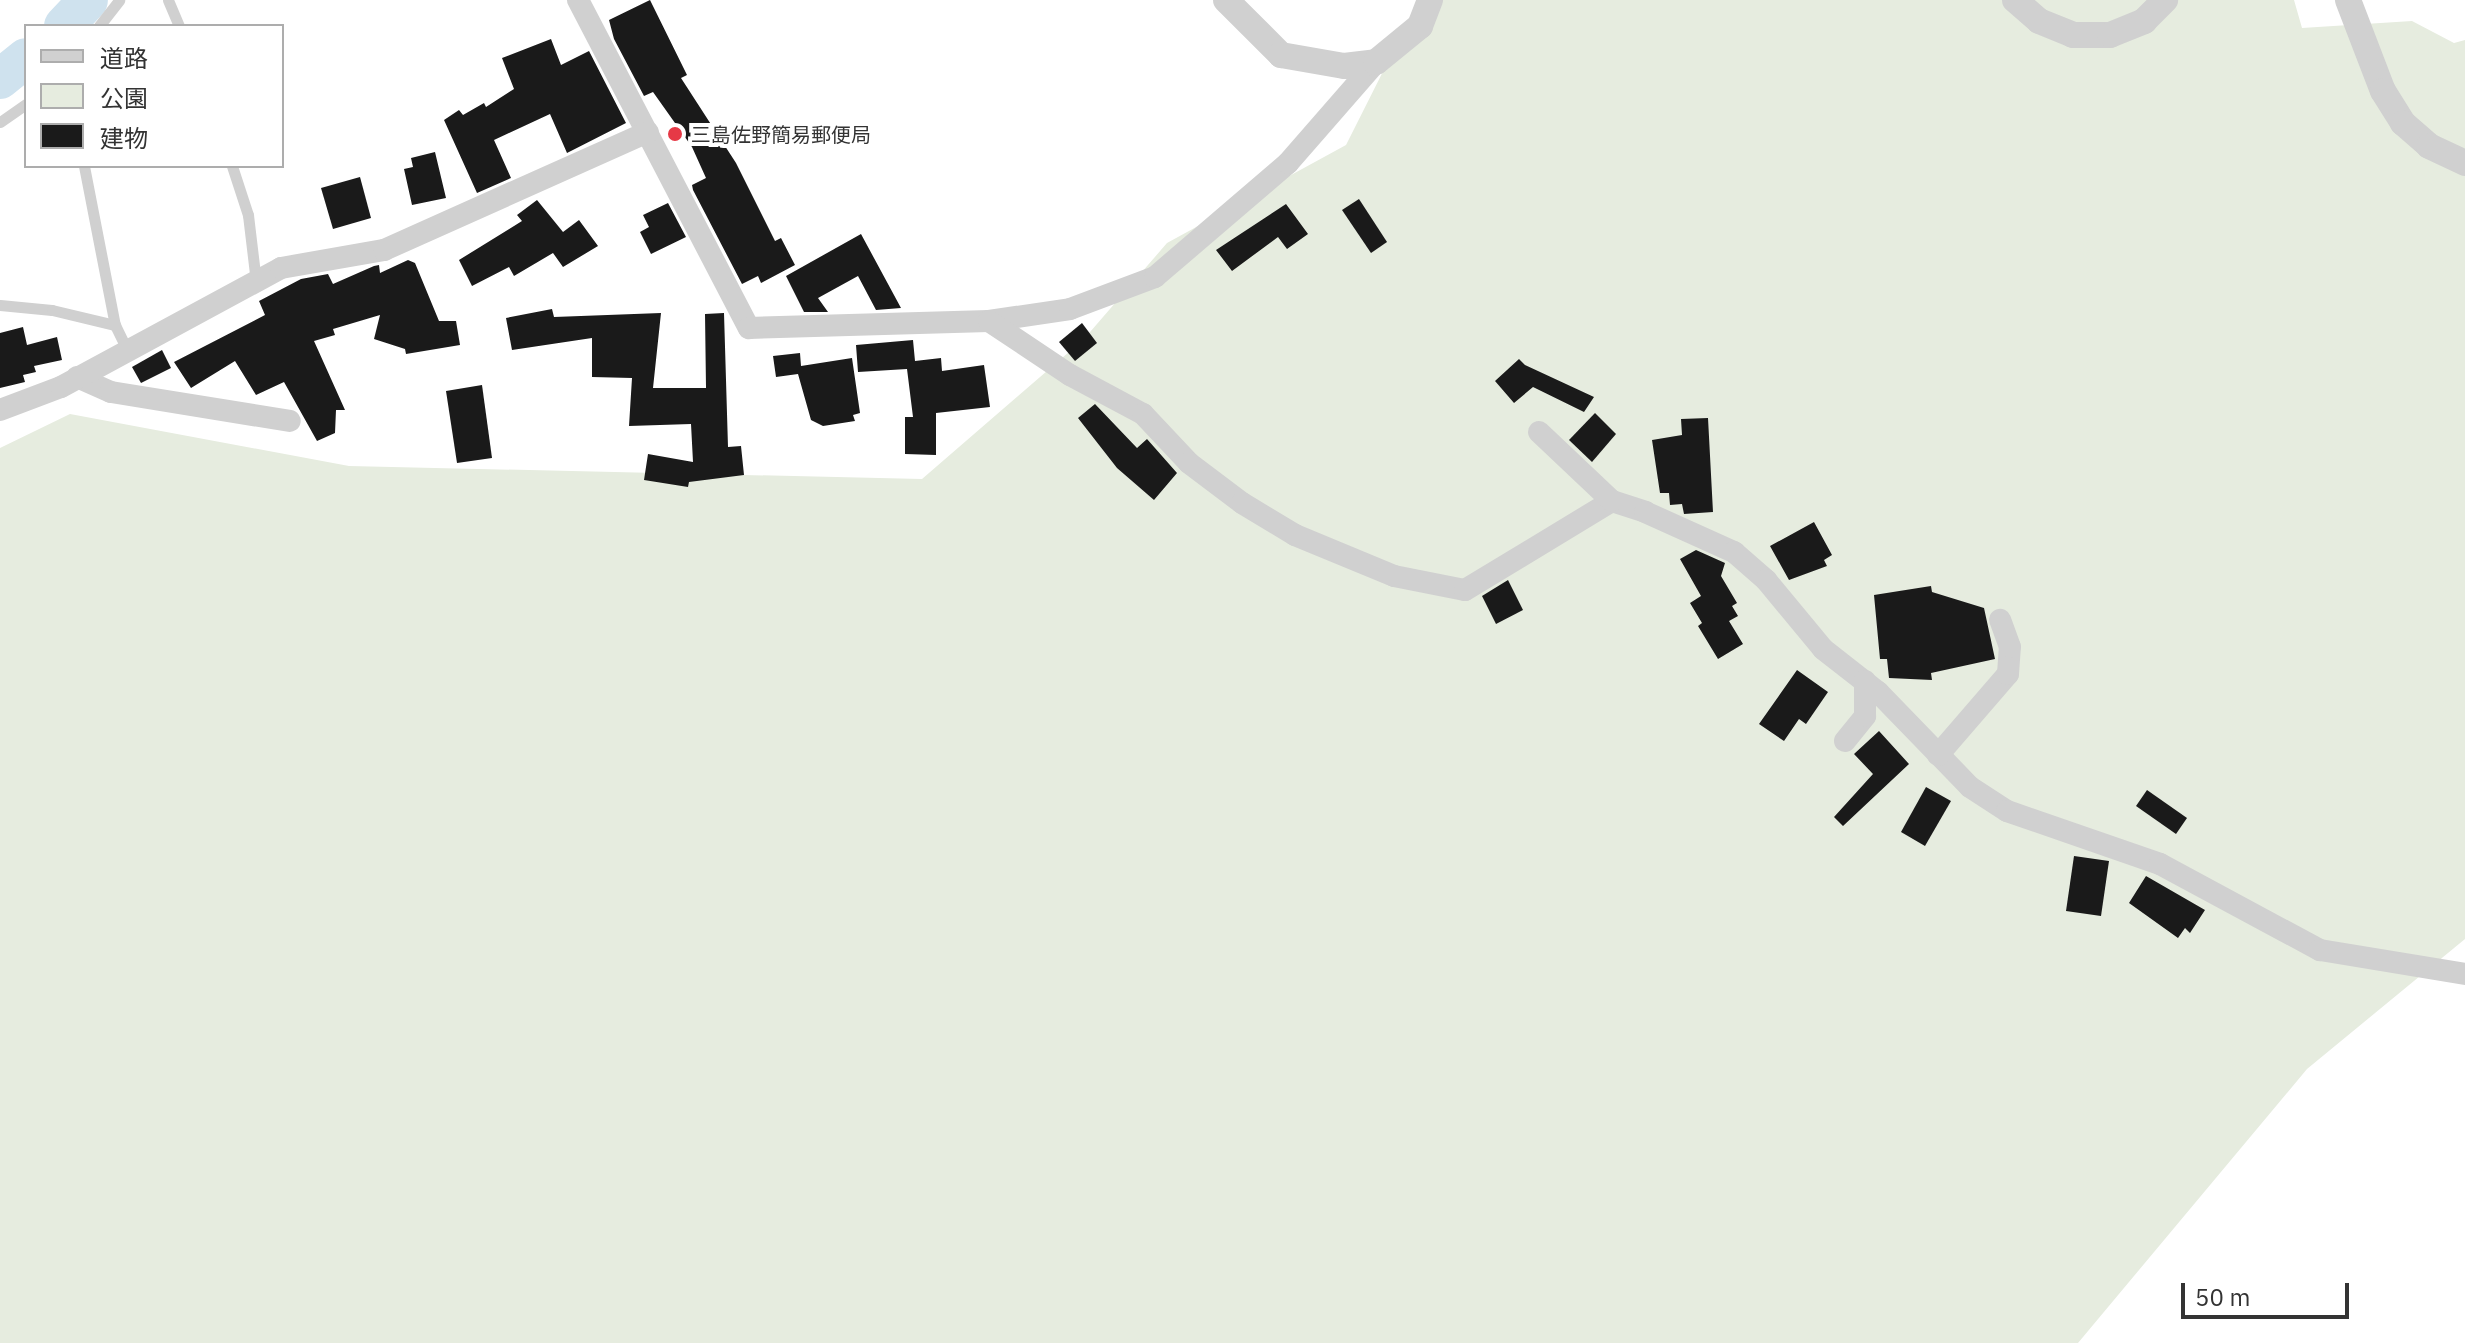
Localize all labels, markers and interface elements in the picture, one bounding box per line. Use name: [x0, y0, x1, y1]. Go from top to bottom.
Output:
legend: [24, 24, 284, 168]
text: 道路: [100, 42, 148, 74]
text: 公園: [100, 82, 148, 114]
text: 建物: [100, 122, 148, 154]
place label: 三島佐野簡易郵便局: [691, 122, 871, 146]
marker: 三島佐野簡易郵便局: [666, 125, 684, 143]
scale bar: [2185, 1267, 2353, 1317]
text: 50 m: [2195, 1281, 2250, 1313]

